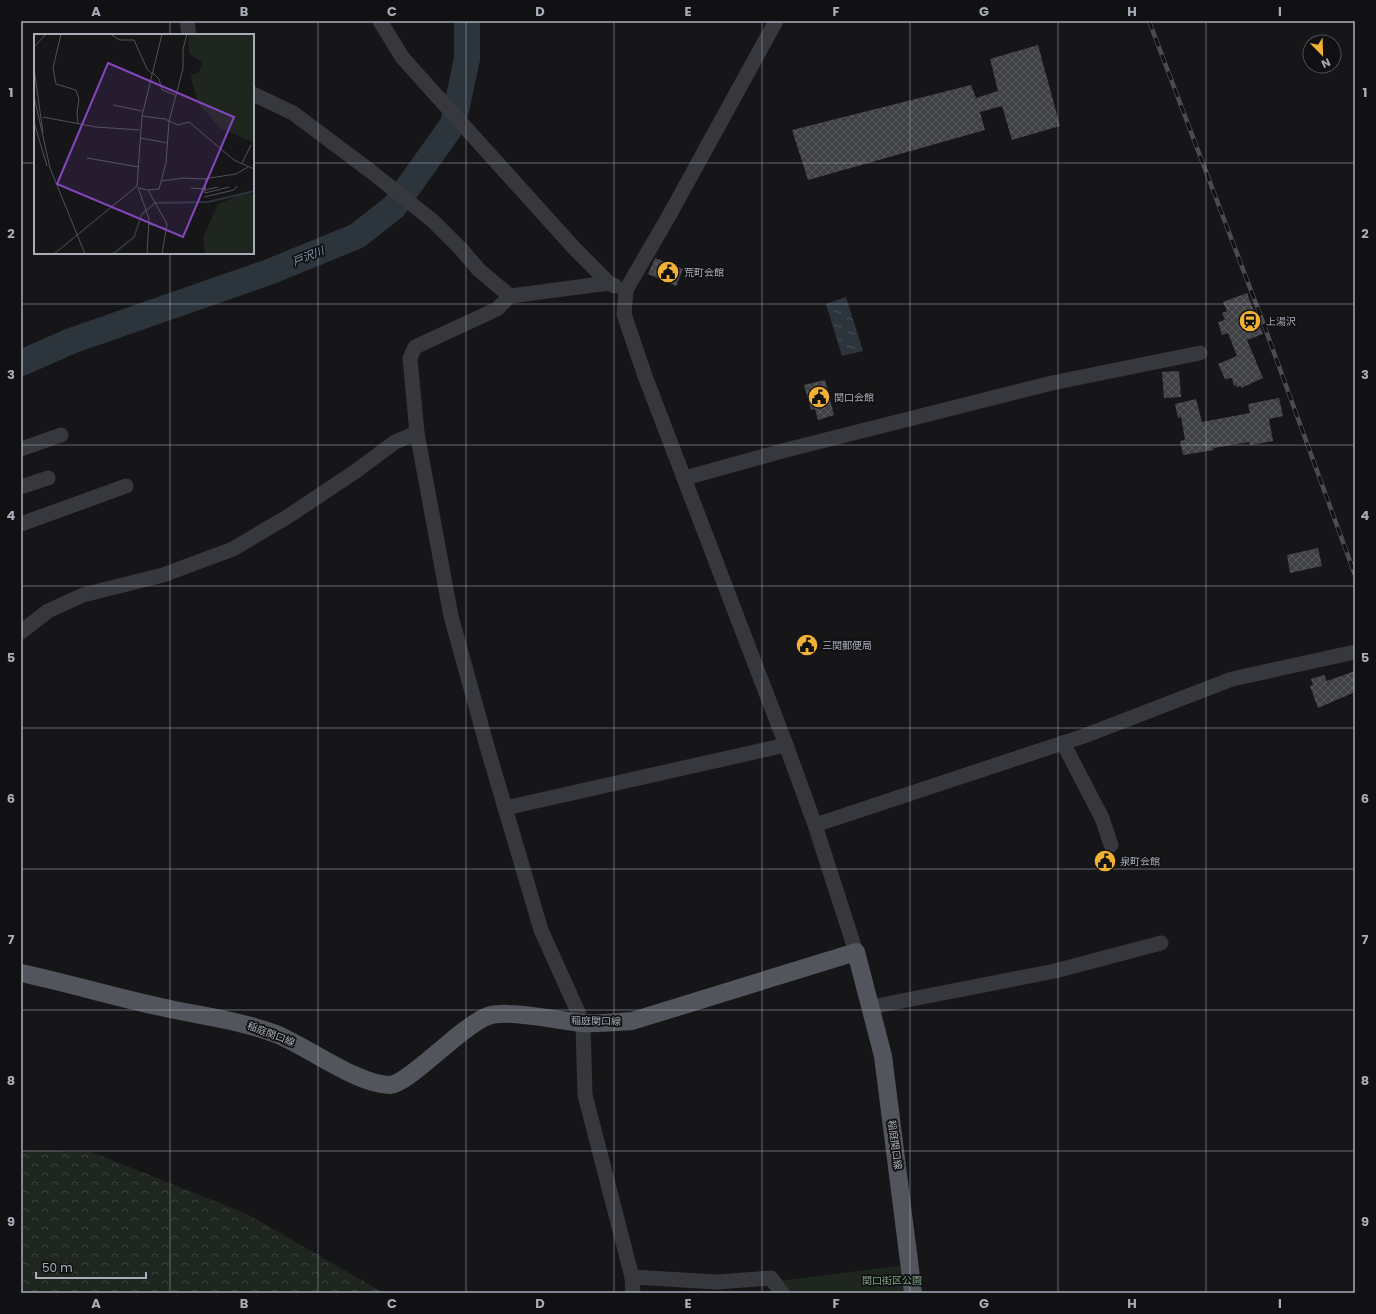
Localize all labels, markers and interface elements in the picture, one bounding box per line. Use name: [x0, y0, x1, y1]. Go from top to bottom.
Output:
text: A: [91, 2, 101, 21]
text: B: [240, 2, 249, 21]
text: C: [387, 2, 397, 21]
text: D: [535, 2, 545, 21]
text: E: [684, 2, 692, 21]
text: F: [832, 2, 840, 21]
text: G: [979, 2, 989, 21]
text: H: [1127, 2, 1137, 21]
text: I: [1278, 2, 1282, 21]
inset map: [34, 34, 254, 254]
north arrow: [1302, 34, 1342, 74]
text: N: [1319, 54, 1333, 72]
text: 1: [9, 83, 13, 102]
text: 1: [1363, 83, 1367, 102]
text: 2: [7, 224, 15, 243]
text: 2: [1361, 224, 1369, 243]
water label: 戸沢川: [290, 242, 327, 270]
public building icon: 荒町会館: [655, 259, 681, 285]
place label: 荒町会館: [684, 265, 724, 280]
station icon: 上湯沢: [1237, 308, 1263, 334]
place label: 上湯沢: [1266, 314, 1296, 329]
text: 3: [7, 365, 15, 384]
text: 3: [1361, 365, 1369, 384]
public building icon: 関口会館: [806, 384, 832, 410]
place label: 関口会館: [834, 390, 874, 405]
text: 4: [7, 506, 16, 525]
text: 4: [1361, 506, 1370, 525]
public building icon: 三関郵便局: [794, 632, 820, 658]
place label: 三関郵便局: [822, 638, 872, 653]
text: 5: [7, 648, 15, 667]
text: 5: [1361, 648, 1369, 667]
text: 6: [7, 789, 15, 808]
text: 6: [1361, 789, 1369, 808]
public building icon: 泉町会館: [1092, 848, 1118, 874]
place label: 泉町会館: [1120, 854, 1160, 869]
text: 7: [8, 930, 15, 949]
text: 7: [1362, 930, 1369, 949]
street label: 稲庭関口線: [571, 1013, 621, 1029]
street label: 稲庭関口線: [245, 1018, 297, 1050]
text: 8: [7, 1071, 15, 1090]
text: 8: [1361, 1071, 1369, 1090]
street label: 稲庭関口線: [884, 1119, 906, 1171]
text: 9: [7, 1212, 15, 1231]
text: 9: [1361, 1212, 1369, 1231]
scale bar: [36, 1254, 146, 1280]
text: 50 m: [42, 1259, 73, 1276]
park label: 関口街区公園: [862, 1273, 922, 1288]
text: A: [91, 1294, 101, 1313]
text: B: [240, 1294, 249, 1313]
text: C: [387, 1294, 397, 1313]
text: D: [535, 1294, 545, 1313]
text: E: [684, 1294, 692, 1313]
text: F: [832, 1294, 840, 1313]
text: G: [979, 1294, 989, 1313]
text: H: [1127, 1294, 1137, 1313]
text: I: [1278, 1294, 1282, 1313]

